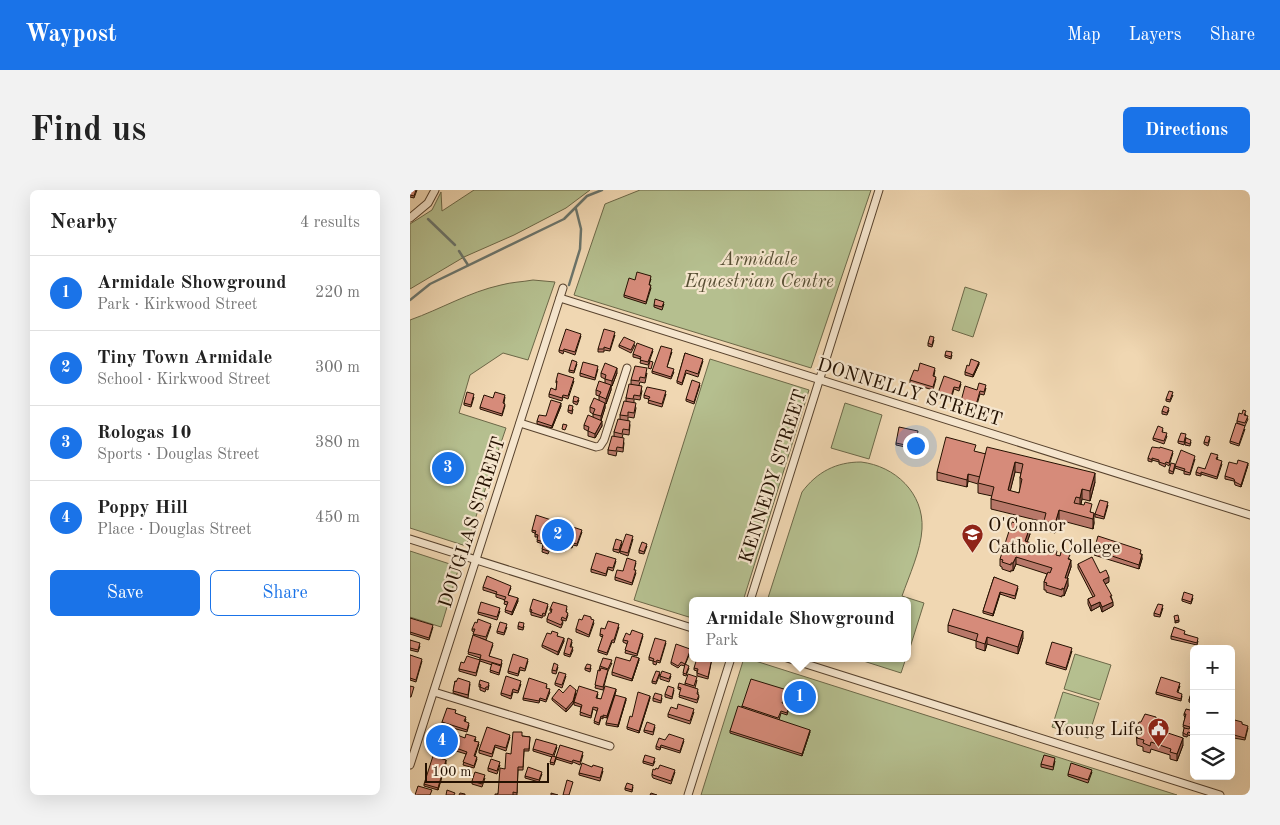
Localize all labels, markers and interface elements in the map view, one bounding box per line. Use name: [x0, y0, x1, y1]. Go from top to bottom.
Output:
text: Waypost: [25, 23, 117, 47]
text: Map: [1067, 26, 1101, 44]
text: Layers: [1129, 26, 1181, 44]
text: Share: [1209, 26, 1255, 44]
button: Directions: [1123, 107, 1250, 153]
text: Find us: [30, 113, 146, 148]
text: Nearby: [50, 212, 118, 233]
text: 4 results: [300, 215, 360, 231]
park label: Armidale Equestrian Centre: [683, 251, 834, 292]
text: Armidale Showground: [97, 274, 286, 293]
text: 1: [61, 285, 71, 301]
text: 220 m: [315, 285, 360, 301]
text: Park · Kirkwood Street: [97, 297, 257, 313]
text: Tiny Town Armidale: [97, 349, 272, 368]
street label: DONNELLY STREET: [814, 356, 1004, 431]
text: 2: [61, 360, 71, 376]
text: 300 m: [315, 360, 360, 376]
text: School · Kirkwood Street: [97, 372, 270, 388]
street label: KENNEDY STREET: [737, 387, 811, 566]
text: Rologas 10: [97, 424, 192, 443]
your location: [903, 433, 929, 459]
text: 3: [61, 435, 71, 451]
text: 380 m: [315, 435, 360, 451]
street label: DOUGLAS STREET: [437, 435, 510, 611]
text: Sports · Douglas Street: [97, 447, 259, 463]
pin: 3: [432, 449, 464, 487]
text: Poppy Hill: [97, 499, 188, 518]
text: 4: [61, 510, 71, 526]
text: 450 m: [315, 510, 360, 526]
pin: 2: [542, 516, 574, 554]
place label: O'Connor Catholic College: [988, 517, 1121, 558]
text: Place · Douglas Street: [97, 522, 252, 538]
school or university icon: O'Connor Catholic College: [960, 523, 984, 554]
button: Save: [50, 570, 200, 616]
button: Share: [210, 570, 360, 616]
popup: [689, 597, 911, 662]
text: Armidale Showground: [705, 610, 895, 629]
text: Park: [705, 633, 738, 649]
map controls: [1190, 645, 1235, 780]
button: +: [1190, 645, 1235, 690]
pin: 1: [784, 678, 816, 716]
button: −: [1190, 690, 1235, 735]
public building icon: Young Life: [1147, 716, 1171, 747]
place label: Young Life: [1052, 721, 1143, 740]
pin: 4: [426, 722, 458, 760]
button: layers: [1190, 735, 1235, 780]
scale bar: [425, 760, 549, 783]
text: 100 m: [432, 765, 471, 779]

